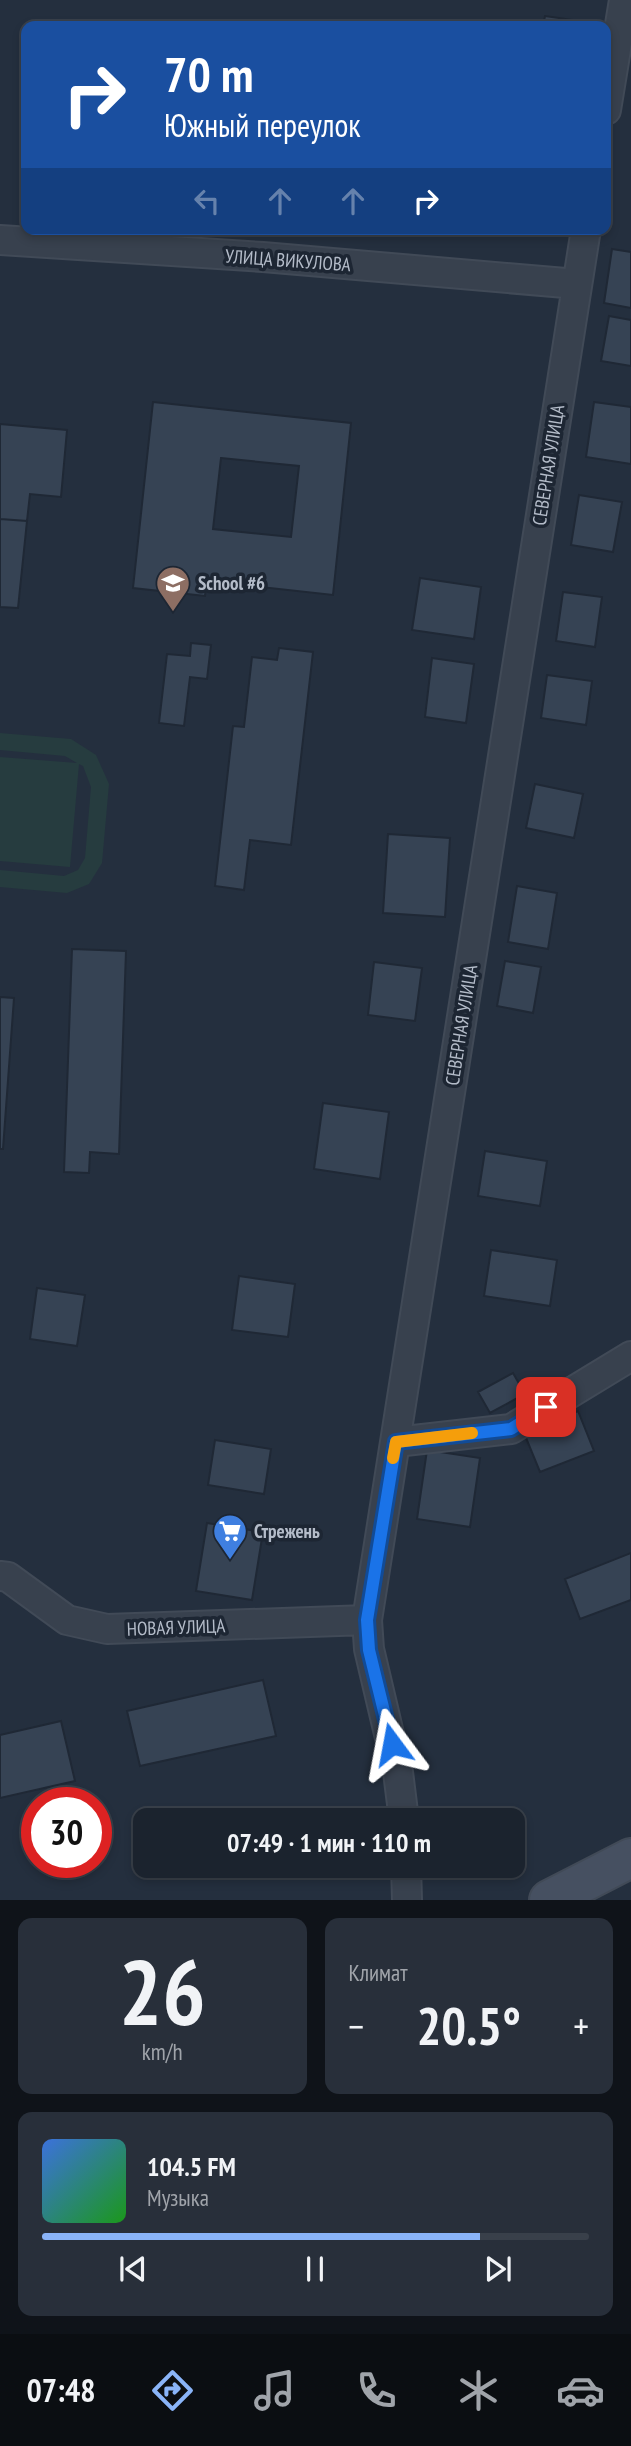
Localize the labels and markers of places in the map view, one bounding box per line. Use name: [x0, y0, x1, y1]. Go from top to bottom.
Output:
school or university icon: School #6: [154, 564, 192, 613]
place label: School #6: [198, 571, 265, 595]
pin: [516, 1377, 576, 1437]
supermarket icon: Стрежень: [211, 1512, 249, 1561]
place label: Стрежень: [254, 1519, 320, 1543]

